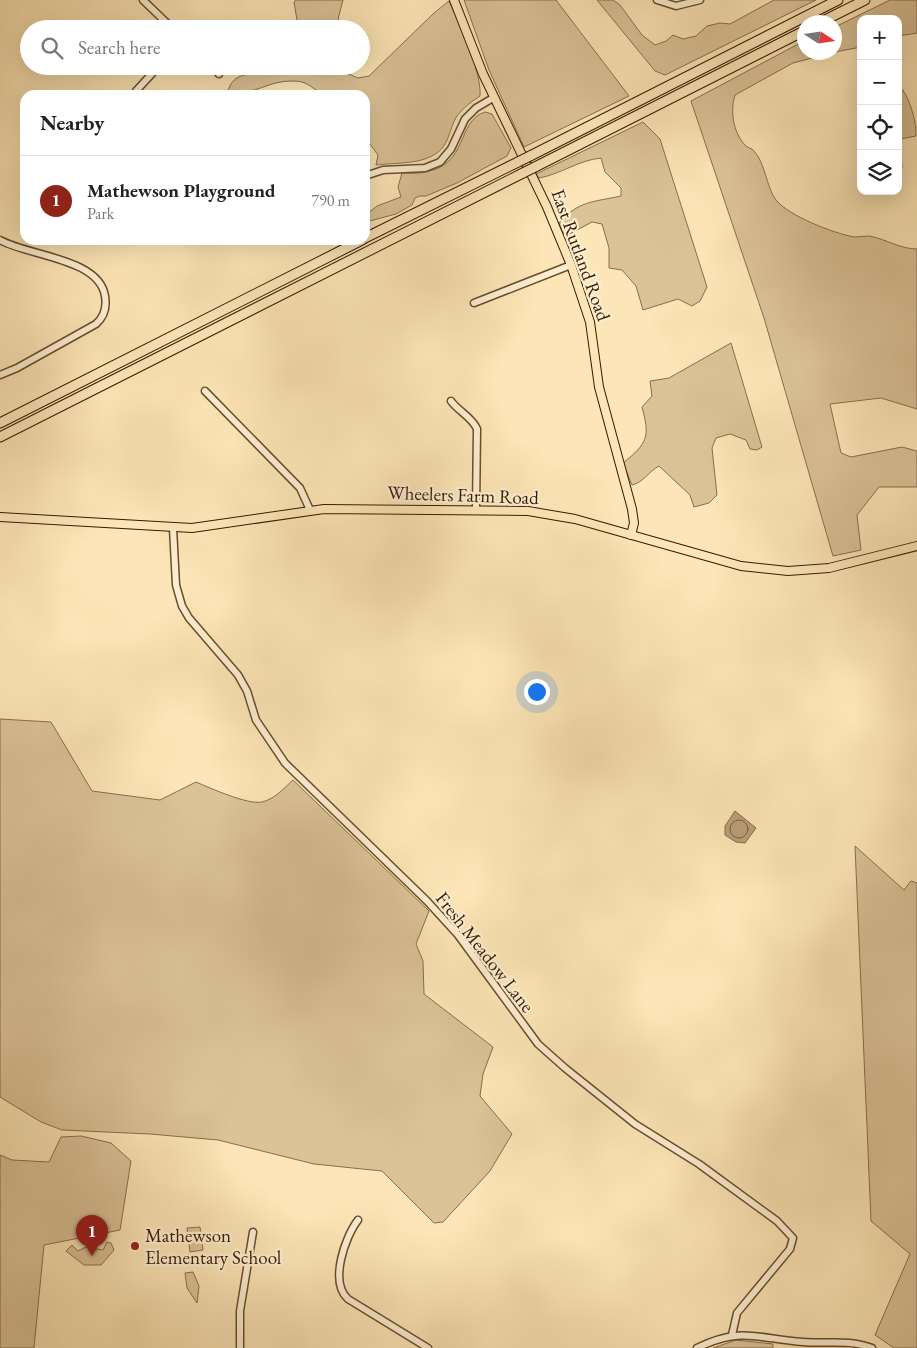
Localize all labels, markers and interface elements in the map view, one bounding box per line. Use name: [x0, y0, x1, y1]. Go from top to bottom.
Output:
north arrow: [797, 15, 842, 60]
map controls: [857, 15, 902, 195]
button: +: [857, 15, 902, 60]
search box: [20, 20, 370, 75]
icon: search: [38, 34, 66, 62]
text: Search here: [78, 35, 160, 60]
button: −: [857, 60, 902, 105]
button: locate: [857, 105, 902, 150]
text: Nearby: [40, 109, 104, 136]
button: layers: [857, 150, 902, 195]
text: Mathewson Playground: [87, 178, 275, 203]
street label: East Rutland Road: [546, 186, 617, 325]
text: 1: [52, 190, 60, 211]
text: 790 m: [311, 190, 350, 211]
text: Park: [87, 203, 114, 224]
street label: Wheelers Farm Road: [387, 480, 540, 510]
your location: [524, 679, 550, 705]
street label: Fresh Meadow Lane: [430, 887, 540, 1017]
pin: 1: [76, 1215, 108, 1256]
place label: Mathewson Elementary School: [145, 1223, 282, 1270]
marker: Mathewson Elementary School: [129, 1240, 141, 1252]

